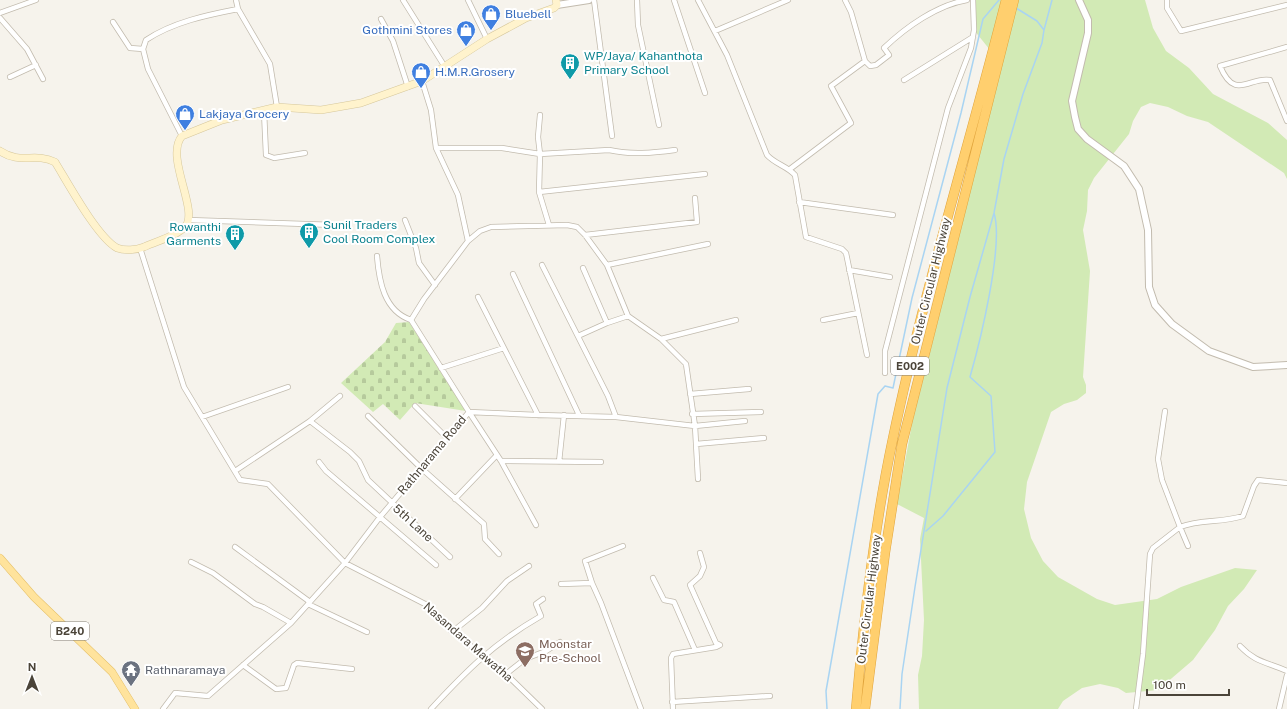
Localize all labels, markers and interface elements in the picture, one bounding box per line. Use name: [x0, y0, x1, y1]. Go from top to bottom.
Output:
shop icon: Bluebell: [480, 3, 502, 31]
place label: Bluebell: [505, 7, 552, 21]
shop icon: Gothmini Stores: [455, 19, 477, 47]
place label: Gothmini Stores: [362, 23, 452, 37]
place label: WP/Jaya/ Kahanthota Primary School: [584, 49, 703, 77]
building icon: WP/Jaya/ Kahanthota Primary School: [559, 52, 581, 80]
shop icon: H.M.R.Grosery: [410, 61, 432, 89]
place label: H.M.R.Grosery: [435, 65, 516, 79]
shop icon: Lakjaya Grocery: [174, 103, 196, 131]
place label: Lakjaya Grocery: [199, 107, 290, 121]
street label: Outer Circular Highway: [908, 216, 954, 346]
place label: Sunil Traders Cool Room Complex: [323, 218, 435, 246]
place label: Rowanthi Garments: [166, 220, 221, 248]
building icon: Sunil Traders Cool Room Complex: [298, 221, 320, 249]
building icon: Rowanthi Garments: [224, 223, 246, 251]
road number: E002: [891, 357, 929, 375]
street label: Rathnarama Road: [395, 413, 469, 497]
street label: 5th Lane: [390, 501, 436, 545]
street label: Outer Circular Highway: [854, 533, 884, 665]
street label: Nasandara Mawatha: [420, 599, 516, 685]
road number: B240: [51, 622, 89, 640]
place label: Moonstar Pre-School: [539, 637, 601, 665]
school or university icon: Moonstar Pre-School: [514, 640, 536, 668]
north arrow: [12, 657, 52, 697]
temple icon: Rathnaramaya: [120, 659, 142, 687]
text: N: [28, 661, 36, 673]
place label: Rathnaramaya: [145, 663, 225, 677]
scale bar: [1147, 671, 1229, 697]
text: 100 m: [1153, 678, 1186, 692]

